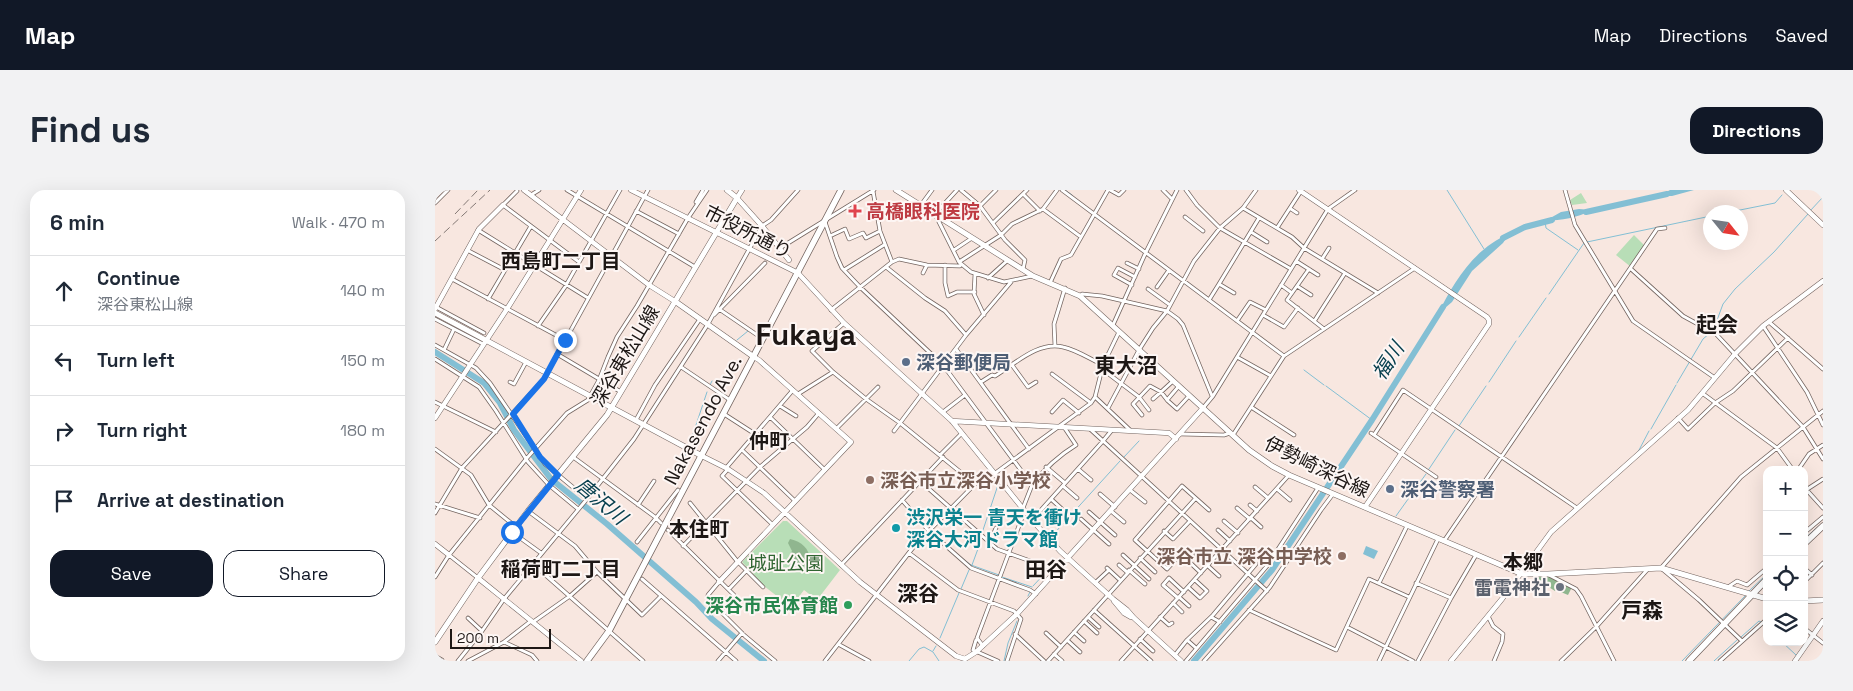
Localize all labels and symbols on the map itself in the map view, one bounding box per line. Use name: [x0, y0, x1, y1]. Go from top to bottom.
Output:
street label: 市役所通り: [700, 199, 796, 265]
place label: 高橋眼科医院: [866, 199, 980, 224]
marker: 高橋眼科医院: [848, 204, 862, 218]
north arrow: [1703, 205, 1748, 250]
district label: 西島町二丁目: [501, 248, 621, 274]
street label: 深谷東松山線: [585, 301, 665, 411]
district label: 起会: [1696, 311, 1738, 338]
district label: Fukaya: [756, 316, 856, 353]
route end: [554, 329, 577, 352]
water label: 福川: [1366, 335, 1411, 385]
place label: 深谷郵便局: [916, 350, 1011, 375]
street label: Nakasendo Ave.: [658, 351, 748, 489]
district label: 東大沼: [1095, 352, 1158, 379]
marker: 深谷郵便局: [900, 356, 912, 368]
district label: 仲町: [749, 428, 789, 454]
street label: 伊勢崎深谷線: [1260, 431, 1374, 503]
place label: 深谷市立深谷小学校: [880, 468, 1051, 493]
water label: 唐沢川: [570, 472, 634, 532]
marker: 深谷市立深谷小学校: [864, 474, 876, 486]
place label: 深谷警察署: [1400, 477, 1495, 502]
marker: 深谷警察署: [1384, 483, 1396, 495]
place label: 渋沢栄一 青天を衝け 深谷大河ドラマ館: [906, 505, 1082, 552]
district label: 本住町: [669, 516, 729, 542]
route start: [501, 521, 524, 544]
marker: 渋沢栄一 青天を衝け 深谷大河ドラマ館: [890, 522, 902, 534]
place label: 深谷市立 深谷中学校: [1156, 544, 1332, 569]
district label: 本郷: [1503, 549, 1543, 575]
marker: 深谷市立 深谷中学校: [1336, 550, 1348, 562]
park label: 城趾公園: [748, 551, 824, 576]
district label: 稲荷町二丁目: [501, 556, 621, 582]
district label: 田谷: [1025, 556, 1067, 583]
place label: 雷電神社: [1474, 575, 1550, 600]
district label: 深谷: [897, 580, 939, 607]
marker: 雷電神社: [1554, 581, 1566, 593]
place label: 深谷市民体育館: [705, 593, 838, 618]
district label: 戸森: [1621, 597, 1663, 624]
marker: 深谷市民体育館: [842, 599, 854, 611]
scale bar: [450, 626, 551, 649]

